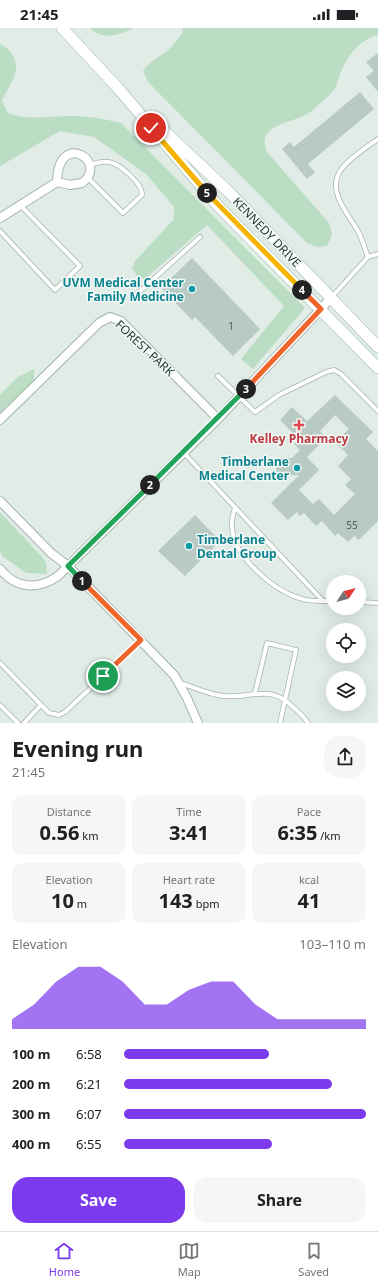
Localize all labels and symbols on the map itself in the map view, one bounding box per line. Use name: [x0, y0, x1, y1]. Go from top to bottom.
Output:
pin: [134, 111, 168, 145]
pin: 5: [197, 183, 217, 203]
street label: KENNEDY DRIVE: [229, 193, 305, 271]
place label: UVM Medical Center Family Medicine: [63, 274, 185, 305]
pin: 4: [292, 280, 312, 300]
marker: UVM Medical Center Family Medicine: [187, 284, 197, 294]
street label: FOREST PARK: [112, 316, 179, 380]
house number: 1: [228, 319, 234, 333]
pin: 3: [236, 379, 256, 399]
marker: Kelley Pharmacy: [294, 420, 304, 430]
place label: Kelley Pharmacy: [250, 430, 349, 447]
place label: Timberlane Medical Center: [199, 453, 290, 484]
marker: Timberlane Medical Center: [292, 463, 302, 473]
pin: 2: [140, 475, 160, 495]
house number: 55: [346, 518, 358, 532]
place label: Timberlane Dental Group: [197, 531, 277, 562]
marker: Timberlane Dental Group: [184, 541, 194, 551]
pin: 1: [72, 571, 92, 591]
north arrow: [326, 575, 366, 615]
pin: [86, 659, 120, 693]

